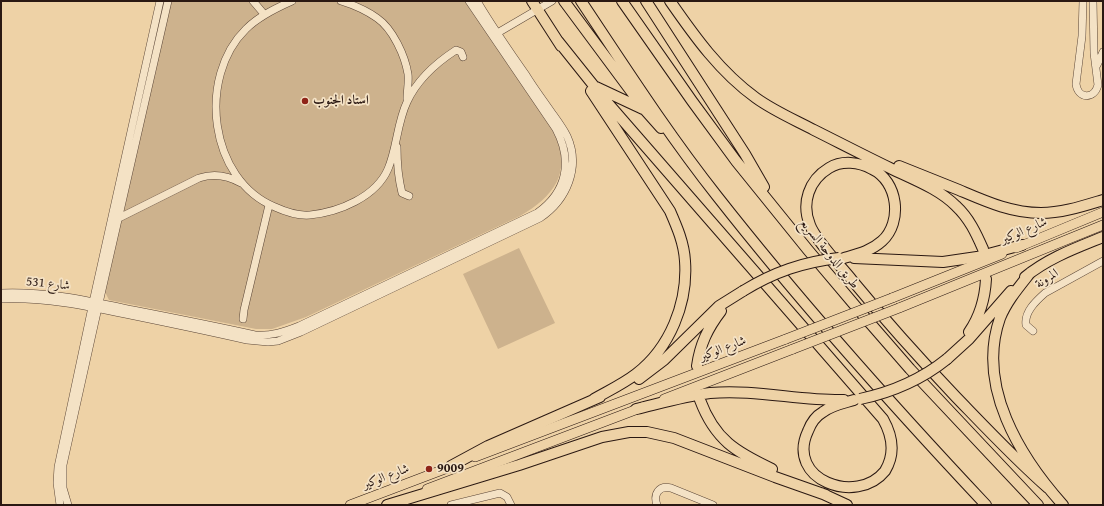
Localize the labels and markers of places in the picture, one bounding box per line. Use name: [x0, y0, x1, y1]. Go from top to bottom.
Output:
place label: استاد الجنوب: [313, 93, 369, 109]
marker: استاد الجنوب: [300, 96, 310, 106]
place label: 9009: [437, 461, 464, 477]
marker: 9009: [424, 464, 434, 474]

